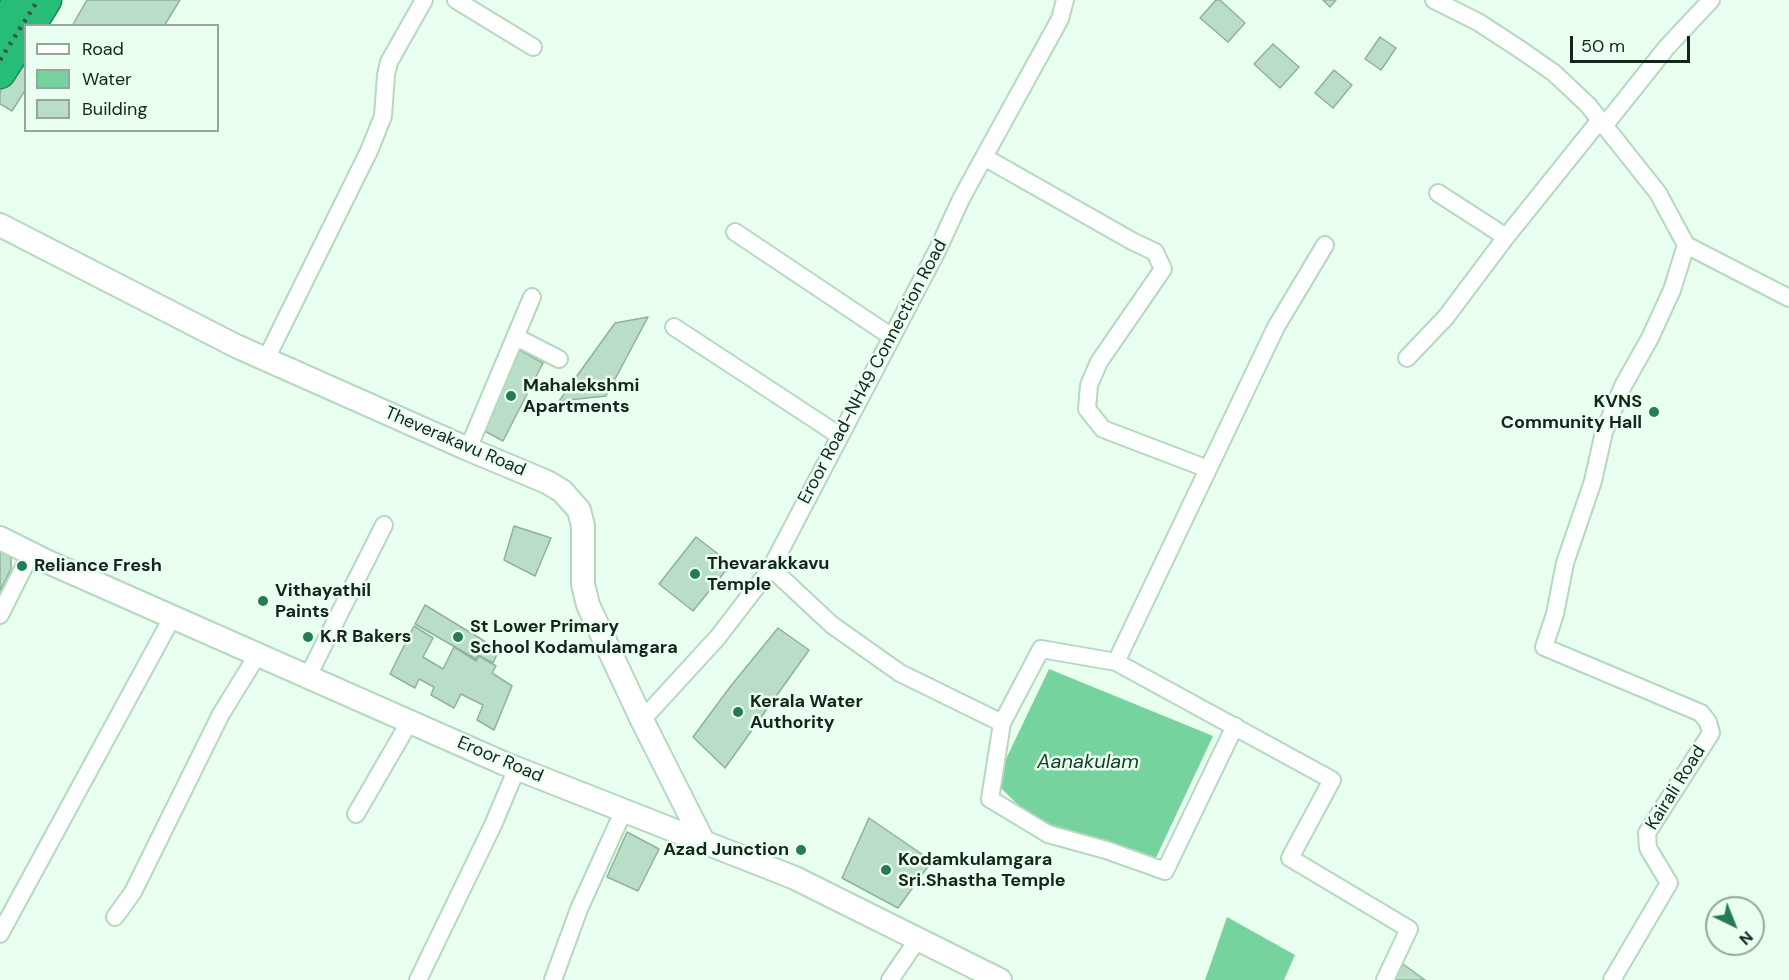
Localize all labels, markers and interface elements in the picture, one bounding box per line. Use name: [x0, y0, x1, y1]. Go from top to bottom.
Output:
legend: [24, 24, 219, 132]
scale bar: [1573, 24, 1693, 62]
text: 50 m: [1581, 34, 1625, 58]
text: Road: [82, 37, 124, 61]
text: Water: [82, 67, 132, 91]
text: Building: [82, 97, 147, 121]
street label: Eroor Road-NH49 Connection Road: [794, 236, 952, 508]
place label: Mahalekshmi Apartments: [523, 375, 639, 418]
marker: Mahalekshmi Apartments: [504, 389, 518, 403]
place label: KVNS Community Hall: [1501, 391, 1642, 434]
street label: Theverakavu Road: [381, 403, 529, 481]
marker: KVNS Community Hall: [1647, 405, 1661, 419]
place label: Thevarakkavu Temple: [707, 553, 829, 596]
place label: Reliance Fresh: [34, 555, 162, 577]
marker: Reliance Fresh: [15, 559, 29, 573]
marker: Thevarakkavu Temple: [688, 567, 702, 581]
place label: Vithayathil Paints: [275, 580, 371, 622]
marker: Vithayathil Paints: [256, 594, 270, 608]
place label: St Lower Primary School Kodamulamgara: [470, 616, 678, 658]
place label: K.R Bakers: [320, 626, 411, 648]
marker: K.R Bakers: [301, 630, 315, 644]
marker: St Lower Primary School Kodamulamgara: [451, 630, 465, 644]
place label: Kerala Water Authority: [750, 691, 863, 734]
marker: Kerala Water Authority: [731, 705, 745, 719]
street label: Eroor Road: [454, 732, 546, 788]
street label: Kairali Road: [1641, 742, 1711, 834]
water label: Aanakulam: [1037, 751, 1139, 775]
place label: Azad Junction: [663, 839, 789, 861]
marker: Azad Junction: [794, 843, 808, 857]
place label: Kodamkulamgara Sri.Shastha Temple: [898, 849, 1066, 892]
marker: Kodamkulamgara Sri.Shastha Temple: [879, 863, 893, 877]
north arrow: [1705, 896, 1765, 956]
text: N: [1735, 926, 1758, 950]

